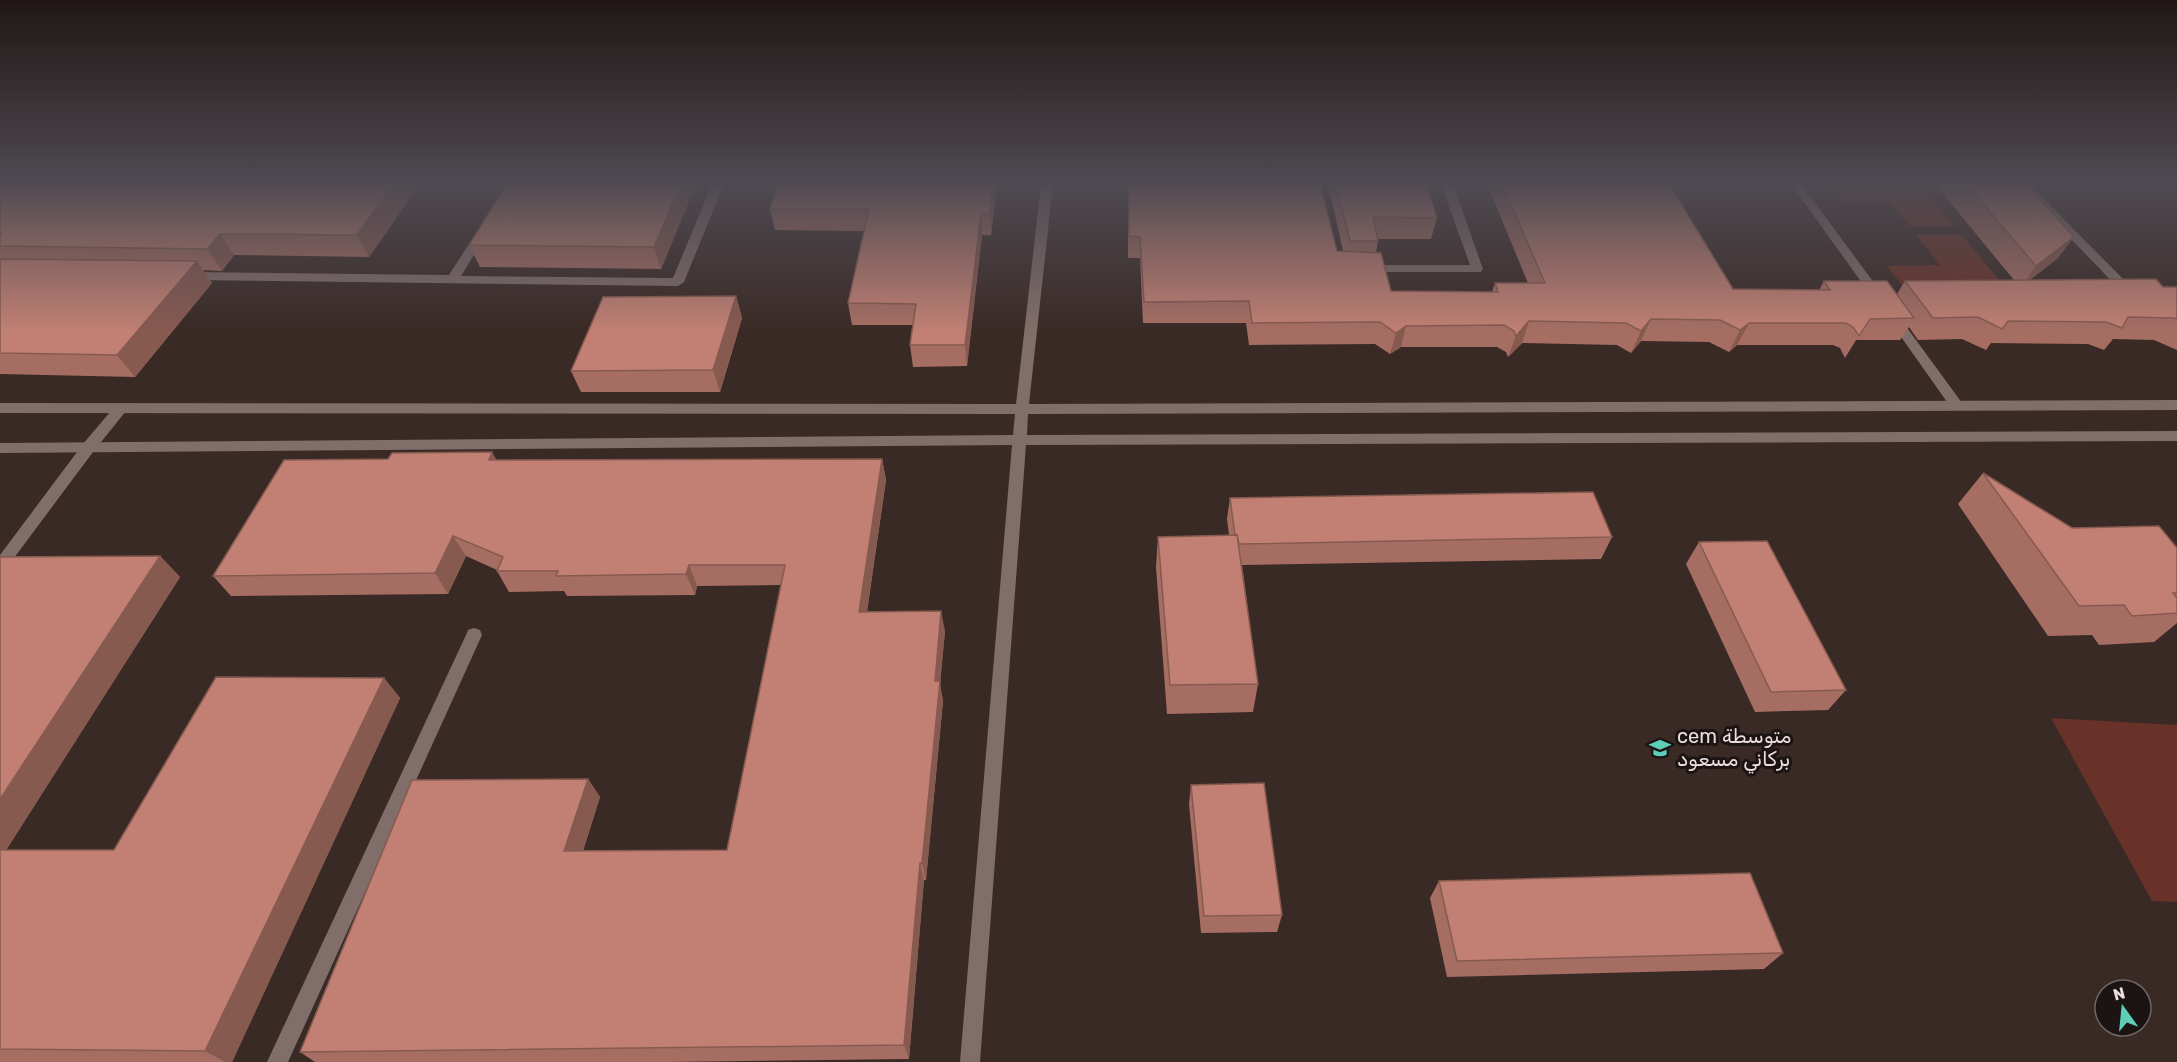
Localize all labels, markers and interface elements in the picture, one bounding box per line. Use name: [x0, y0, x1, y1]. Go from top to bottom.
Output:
place label: cem متوسطة بركاني مسعود: [1677, 724, 1791, 774]
school or university icon: cem متوسطة بركاني مسعود: [1648, 736, 1672, 760]
north arrow: [2093, 978, 2153, 1038]
text: N: [2111, 983, 2127, 1005]

